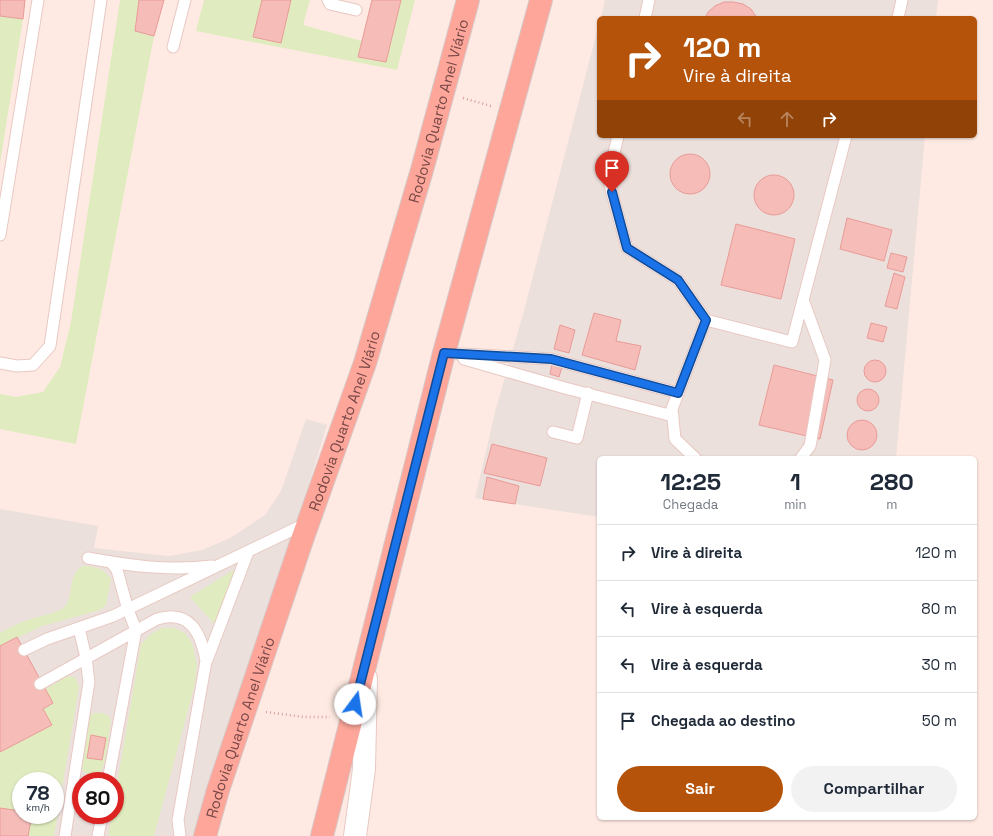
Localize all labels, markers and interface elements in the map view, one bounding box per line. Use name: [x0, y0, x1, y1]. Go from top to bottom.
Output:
street label: Rodovia Quarto Anel Viário: [403, 17, 472, 205]
text: 120 m: [683, 29, 761, 65]
icon: right: [617, 32, 669, 84]
text: Vire à direita: [683, 64, 791, 87]
icon: left: [734, 108, 756, 130]
icon: ahead: [776, 108, 798, 130]
icon: right: [818, 108, 840, 130]
pin: [595, 151, 629, 192]
icon: arrive: [601, 157, 623, 179]
street label: Rodovia Quarto Anel Viário: [304, 328, 384, 514]
text: 12:25: [660, 466, 721, 497]
text: 1: [790, 466, 801, 497]
text: 280: [870, 466, 914, 497]
text: Chegada: [663, 496, 718, 513]
text: min: [784, 496, 807, 513]
text: m: [886, 496, 897, 513]
icon: right: [617, 542, 639, 564]
text: Vire à direita: [651, 543, 742, 562]
text: 120 m: [915, 543, 957, 562]
icon: left: [617, 598, 639, 620]
text: Vire à esquerda: [651, 599, 763, 618]
text: 80 m: [921, 599, 957, 618]
street label: Rodovia Quarto Anel Viário: [201, 634, 278, 820]
icon: left: [617, 654, 639, 676]
text: Vire à esquerda: [651, 655, 763, 674]
text: 30 m: [922, 655, 957, 674]
position arrow: [334, 683, 376, 725]
icon: arrive: [617, 710, 639, 732]
text: Chegada ao destino: [651, 711, 795, 730]
text: 50 m: [922, 711, 957, 730]
button: Sair: [617, 766, 783, 812]
button: Compartilhar: [791, 766, 957, 812]
speed limit sign: 80: [72, 772, 124, 824]
text: 78: [26, 780, 50, 806]
text: km/h: [26, 801, 50, 814]

